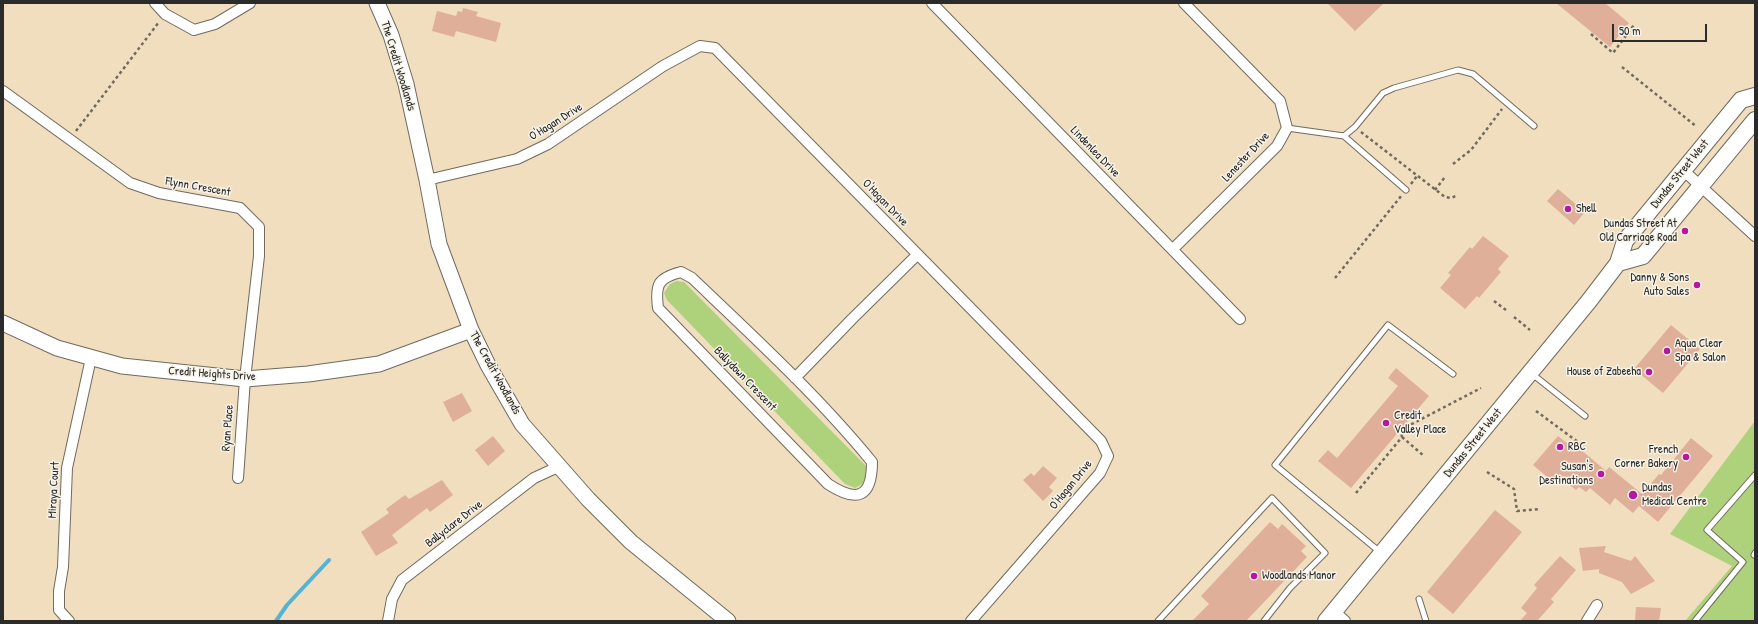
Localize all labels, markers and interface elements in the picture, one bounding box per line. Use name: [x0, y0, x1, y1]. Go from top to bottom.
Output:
scale bar: [1614, 16, 1709, 42]
street label: The Credit Woodlands: [378, 20, 418, 112]
text: 50 m: [1619, 22, 1640, 39]
street label: O'Hagan Drive: [527, 100, 585, 144]
street label: Lindenlea Drive: [1067, 123, 1123, 181]
street label: Lenester Drive: [1219, 129, 1273, 185]
street label: Dundas Street West: [1648, 137, 1712, 211]
street label: Flynn Crescent: [164, 174, 232, 200]
street label: O'Hagan Drive: [859, 177, 911, 229]
place label: Shell: [1576, 202, 1596, 216]
marker: Shell: [1563, 204, 1573, 214]
place label: Dundas Street At Old Carriage Road: [1599, 217, 1677, 245]
marker: Dundas Street At Old Carriage Road: [1680, 226, 1690, 236]
place label: Danny & Sons Auto Sales: [1630, 271, 1689, 299]
marker: Danny & Sons Auto Sales: [1692, 280, 1702, 290]
street label: The Credit Woodlands: [466, 329, 524, 417]
place label: Aqua Clear Spa & Salon: [1675, 337, 1726, 365]
street label: Ballydown Crescent: [711, 344, 779, 414]
marker: Aqua Clear Spa & Salon: [1662, 346, 1672, 356]
street label: Credit Heights Drive: [168, 364, 256, 384]
place label: House of Zabeeha: [1567, 365, 1641, 379]
marker: House of Zabeeha: [1644, 367, 1654, 377]
street label: Ryan Place: [219, 404, 237, 452]
street label: Dundas Street West: [1441, 406, 1505, 480]
place label: Credit Valley Place: [1394, 409, 1446, 437]
marker: Credit Valley Place: [1381, 418, 1391, 428]
place label: RBC: [1568, 440, 1586, 454]
marker: RBC: [1555, 442, 1565, 452]
place label: French Corner Bakery: [1614, 443, 1678, 471]
marker: French Corner Bakery: [1681, 452, 1691, 462]
street label: O'Hagan Drive: [1047, 457, 1095, 513]
place label: Susan's Destinations: [1539, 460, 1593, 488]
street label: Miraya Court: [45, 461, 63, 519]
marker: Susan's Destinations: [1596, 469, 1606, 479]
place label: Dundas Medical Centre: [1642, 481, 1707, 509]
marker: Dundas Medical Centre: [1627, 489, 1639, 501]
street label: Ballyclare Drive: [423, 497, 485, 551]
place label: Woodlands Manor: [1262, 569, 1336, 583]
marker: Woodlands Manor: [1249, 571, 1259, 581]

